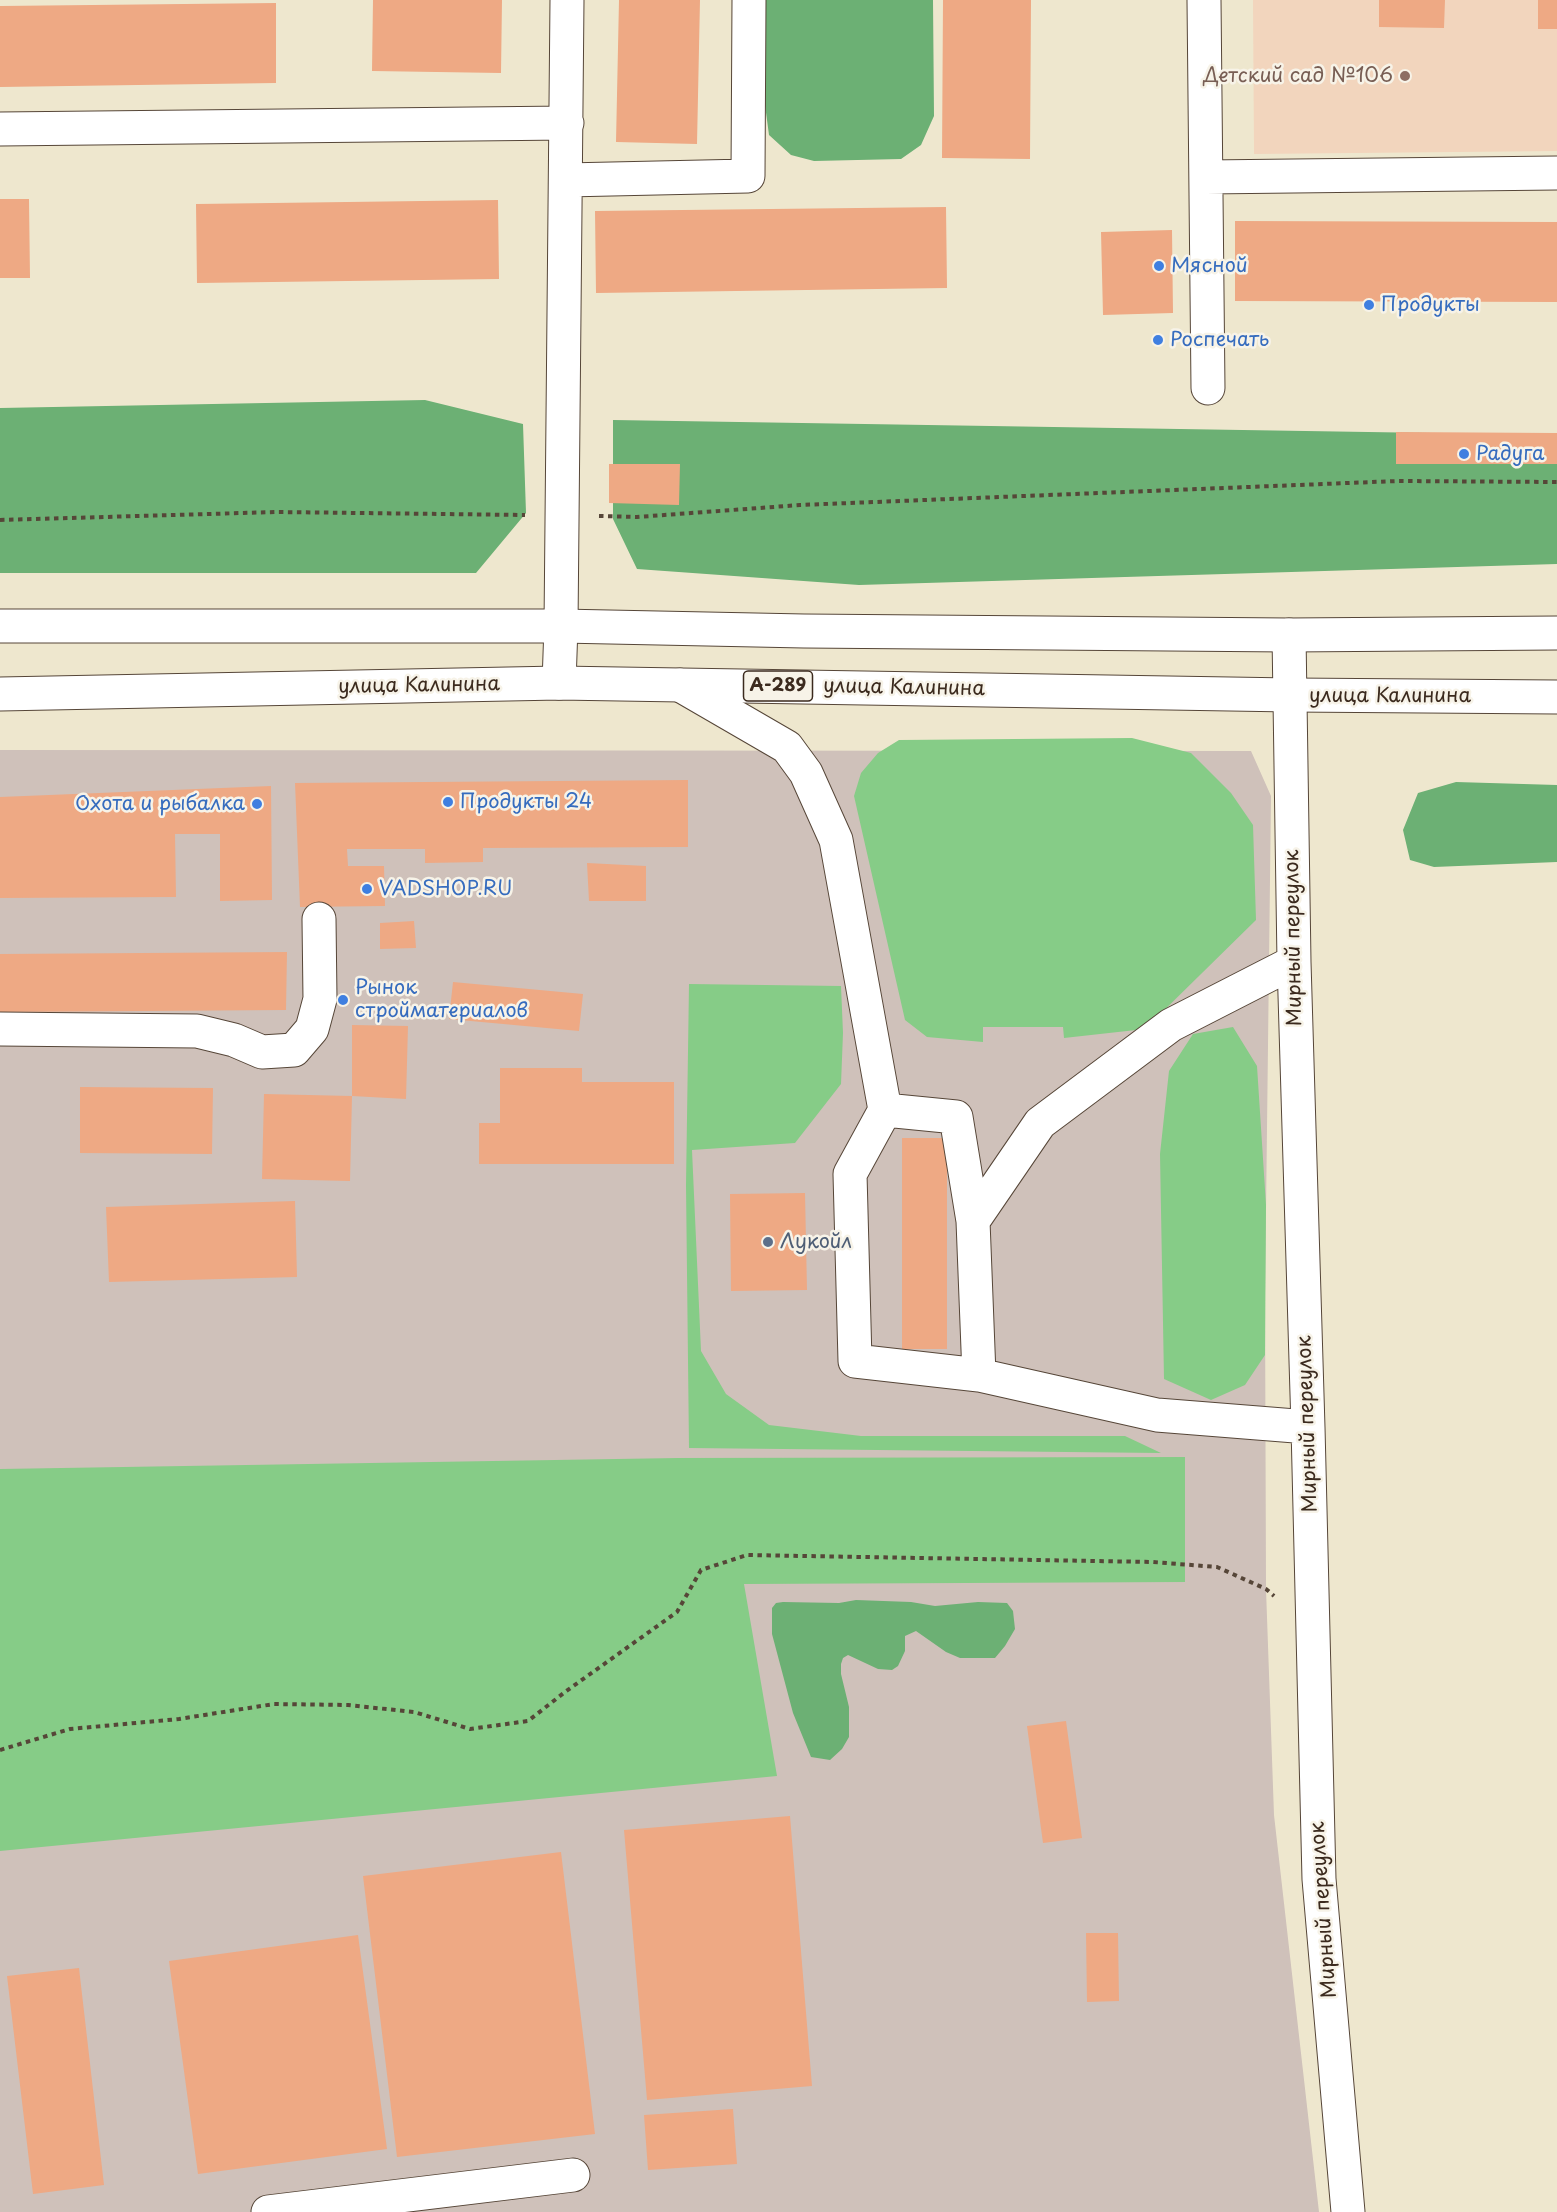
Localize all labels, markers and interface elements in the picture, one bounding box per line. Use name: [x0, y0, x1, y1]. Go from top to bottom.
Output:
place label: Детский сад №106: [1203, 64, 1393, 88]
marker: Детский сад №106: [1398, 69, 1412, 83]
place label: Мясной: [1171, 254, 1248, 278]
marker: Мясной: [1152, 259, 1166, 273]
place label: Продукты: [1381, 293, 1480, 317]
marker: Продукты: [1362, 298, 1376, 312]
place label: Роспечать: [1170, 328, 1269, 352]
marker: Роспечать: [1151, 333, 1165, 347]
place label: Радуга: [1476, 442, 1544, 466]
marker: Радуга: [1457, 447, 1471, 461]
road number: А-289: [744, 671, 812, 701]
street label: улица Калинина: [338, 673, 500, 699]
street label: улица Калинина: [823, 675, 985, 701]
street label: улица Калинина: [1309, 684, 1471, 708]
place label: Продукты 24: [460, 790, 592, 814]
place label: Охота и рыбалка: [75, 792, 245, 816]
marker: Продукты 24: [441, 795, 455, 809]
marker: Охота и рыбалка: [250, 797, 264, 811]
street label: Мирный переулок: [1280, 849, 1308, 1027]
place label: VADSHOP.RU: [379, 877, 512, 901]
marker: VADSHOP.RU: [360, 882, 374, 896]
place label: Рынок стройматериалов: [355, 976, 528, 1023]
marker: Рынок стройматериалов: [336, 993, 350, 1007]
place label: Лукойл: [780, 1230, 852, 1254]
marker: Лукойл: [761, 1235, 775, 1249]
street label: Мирный переулок: [1293, 1335, 1323, 1513]
street label: Мирный переулок: [1306, 1821, 1342, 1999]

